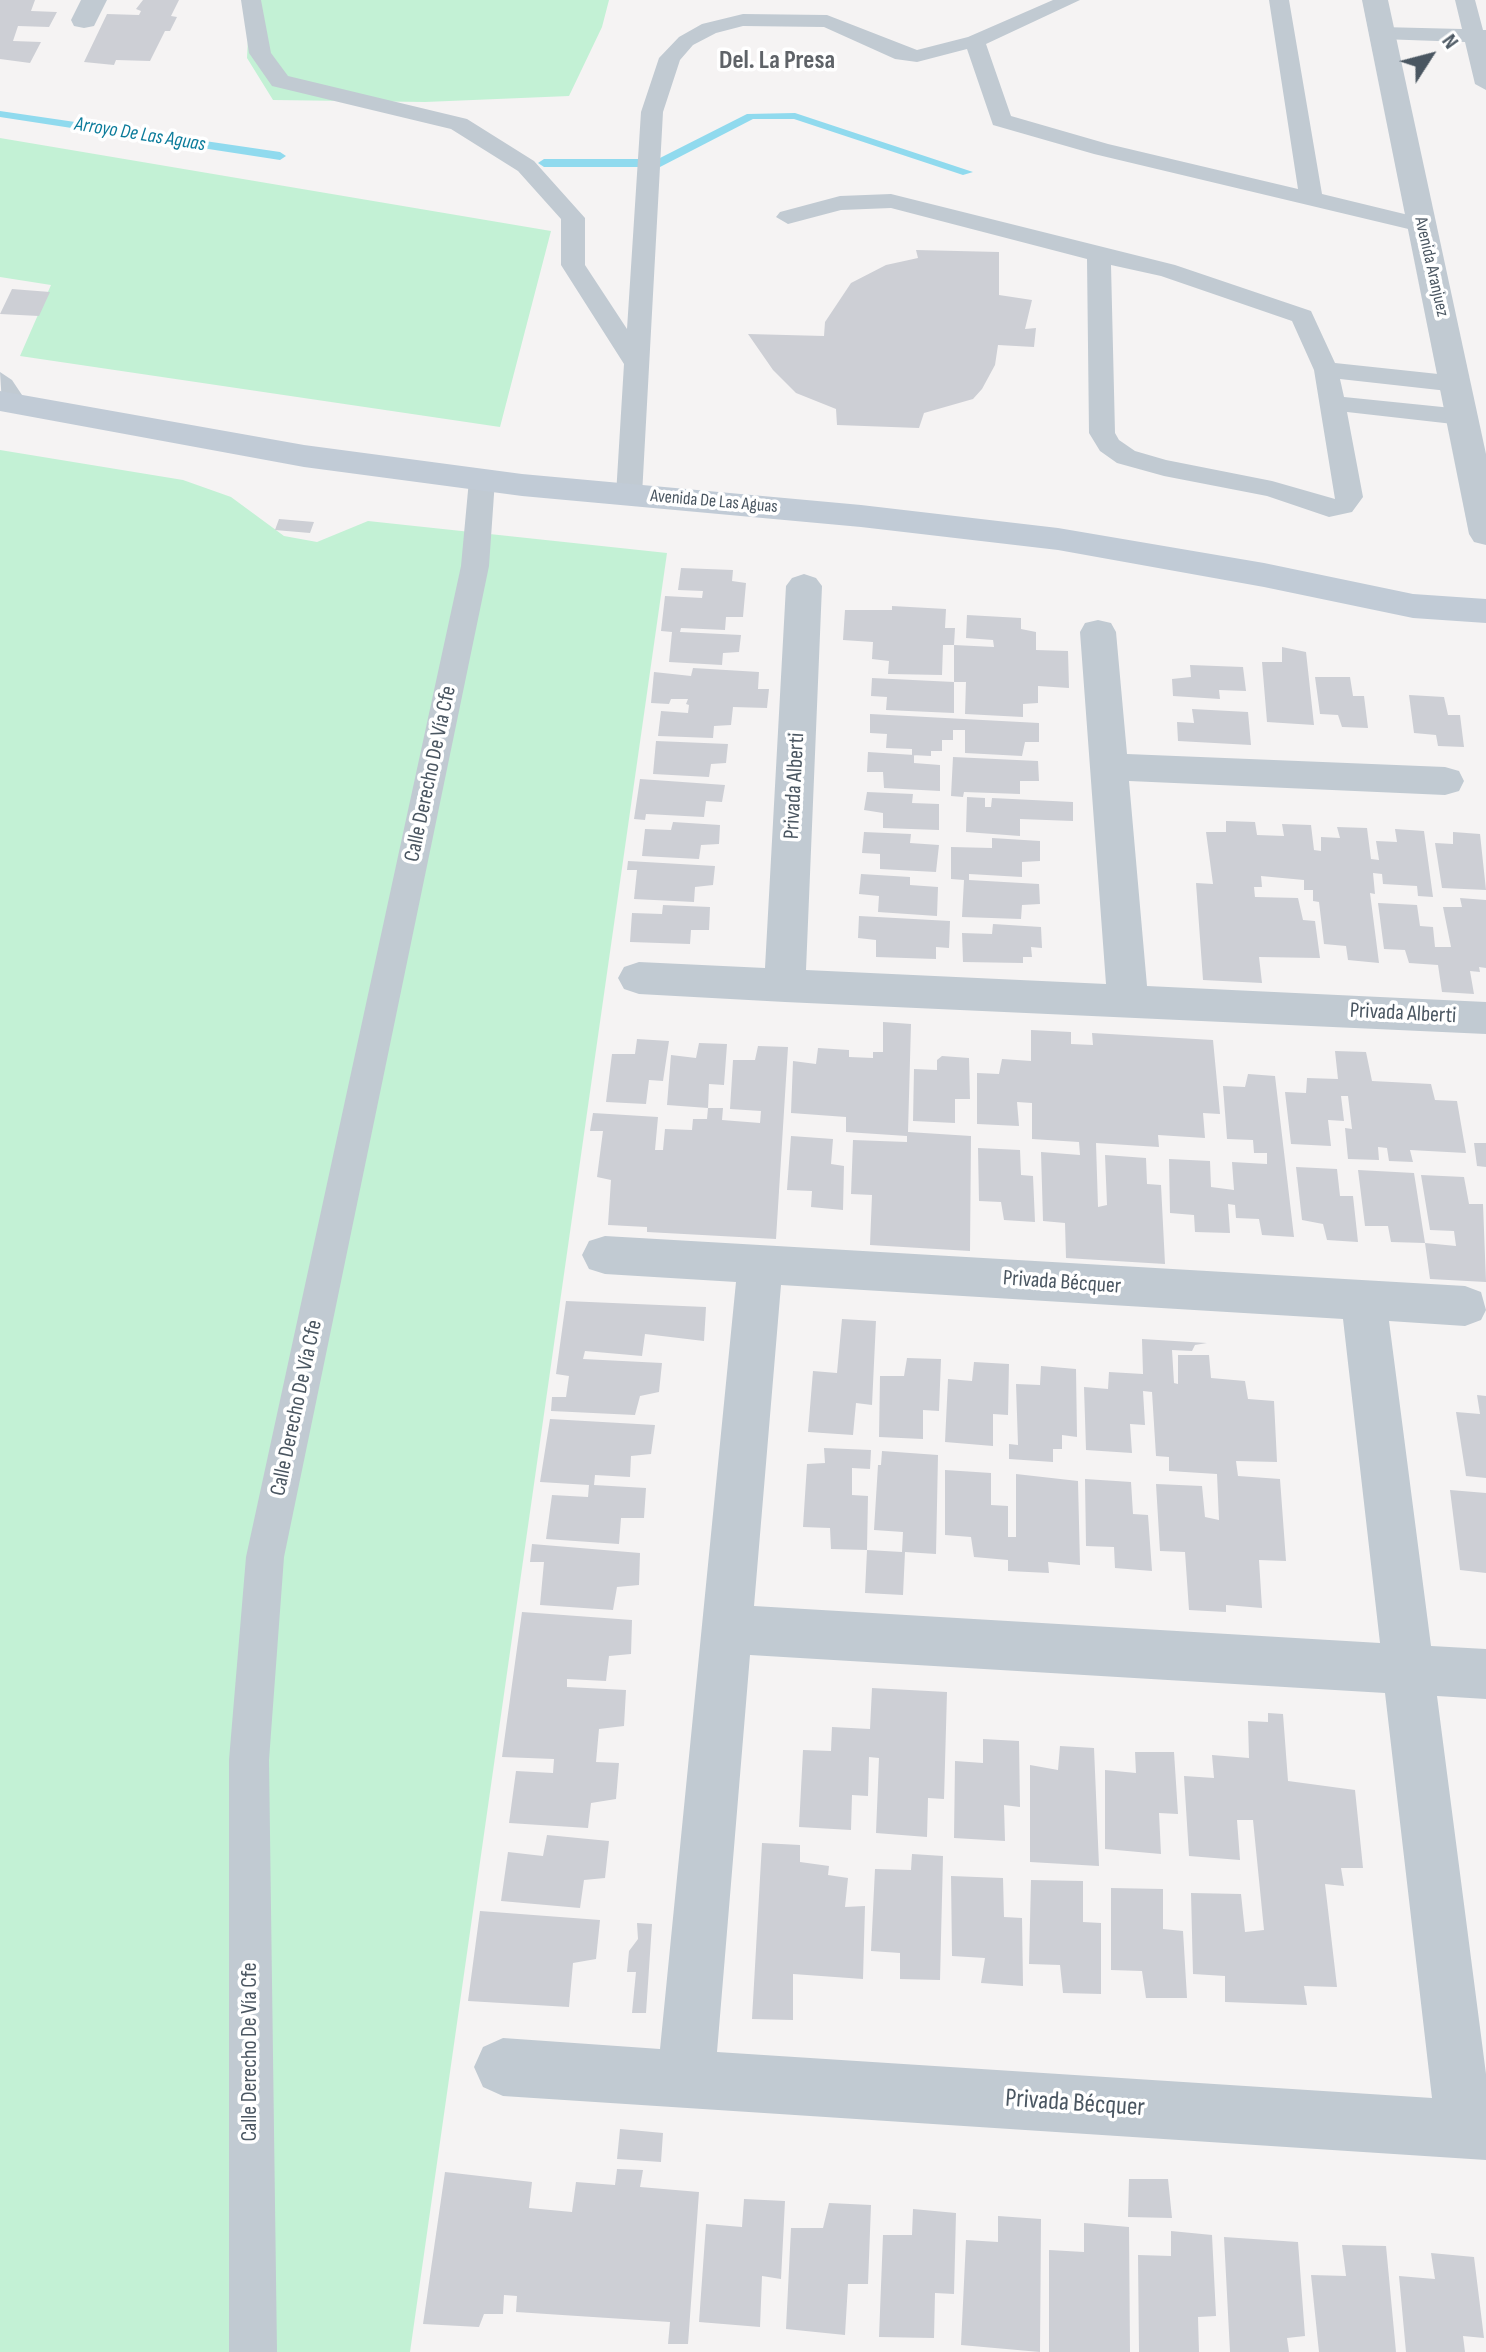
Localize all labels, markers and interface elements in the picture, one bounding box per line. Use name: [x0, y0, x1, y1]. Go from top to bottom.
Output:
north arrow: [1390, 16, 1470, 96]
text: N: [1435, 29, 1464, 54]
district label: Del. La Presa: [719, 45, 835, 77]
water label: Arroyo De Las Aguas: [73, 113, 207, 157]
street label: Avenida Aranjuez: [1409, 215, 1453, 319]
street label: Avenida De Las Aguas: [649, 486, 779, 518]
street label: Calle Derecho De Vía Cfe: [399, 684, 463, 864]
street label: Privada Alberti: [779, 732, 811, 840]
street label: Privada Alberti: [1349, 998, 1457, 1030]
street label: Privada Bécquer: [1002, 1266, 1122, 1300]
street label: Calle Derecho De Vía Cfe: [265, 1318, 329, 1498]
street label: Calle Derecho De Vía Cfe: [237, 1962, 263, 2142]
street label: Privada Bécquer: [1004, 2084, 1146, 2124]

